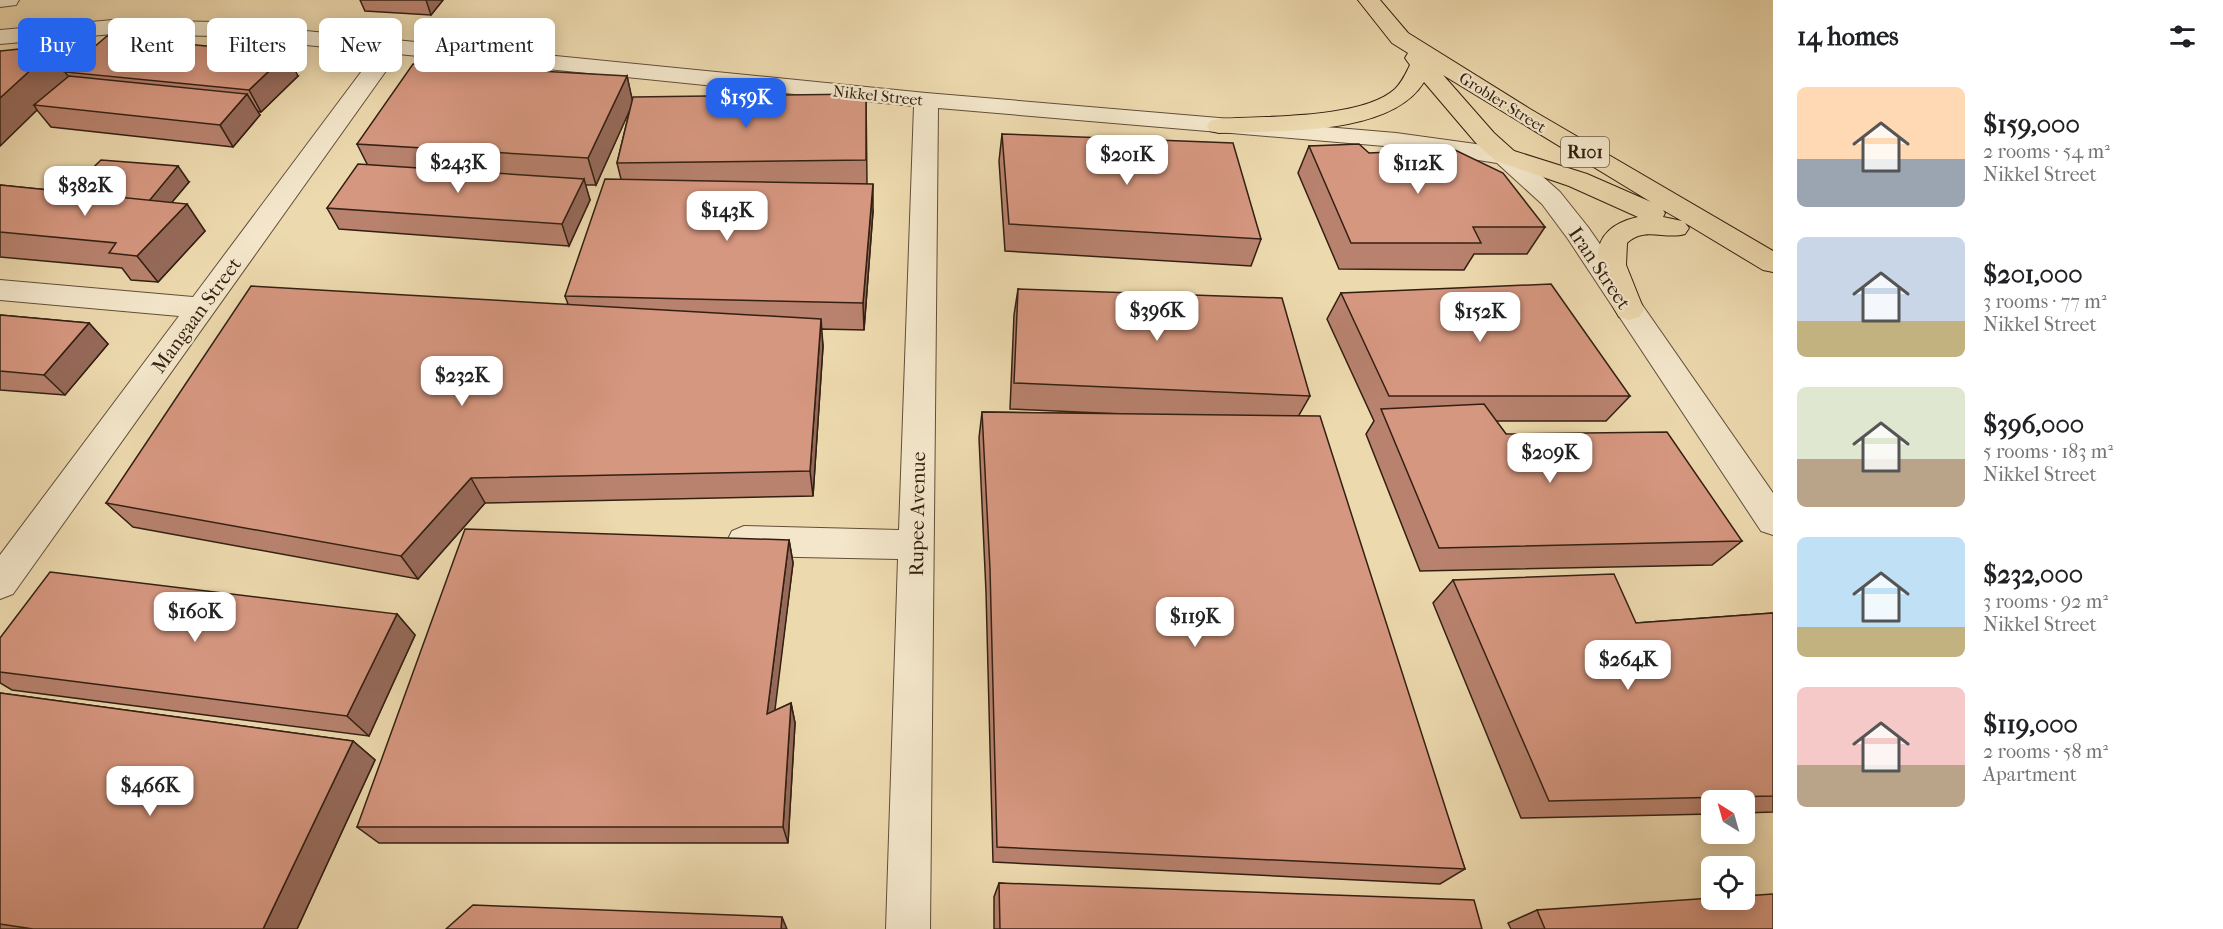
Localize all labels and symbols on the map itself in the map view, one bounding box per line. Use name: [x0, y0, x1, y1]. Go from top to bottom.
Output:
street label: Grobler Street: [1456, 68, 1550, 137]
pin: $159K: [704, 78, 788, 129]
street label: Nikkel Street: [832, 81, 924, 110]
pin: $201K: [1085, 135, 1169, 186]
road number: R101: [1561, 137, 1609, 167]
pin: $243K: [416, 143, 500, 194]
pin: $112K: [1376, 144, 1460, 195]
pin: $382K: [43, 166, 127, 217]
pin: $143K: [685, 191, 769, 242]
street label: Iran Street: [1564, 223, 1635, 314]
street label: Mangaan Street: [147, 253, 246, 377]
pin: $396K: [1115, 291, 1199, 342]
pin: $152K: [1438, 292, 1522, 343]
pin: $232K: [420, 356, 504, 407]
pin: $209K: [1508, 433, 1592, 484]
street label: Rupee Avenue: [905, 451, 930, 577]
pin: $160K: [153, 592, 237, 643]
pin: $119K: [1153, 597, 1237, 648]
pin: $264K: [1586, 640, 1670, 691]
pin: $466K: [108, 766, 192, 817]
north arrow: [1701, 790, 1755, 844]

